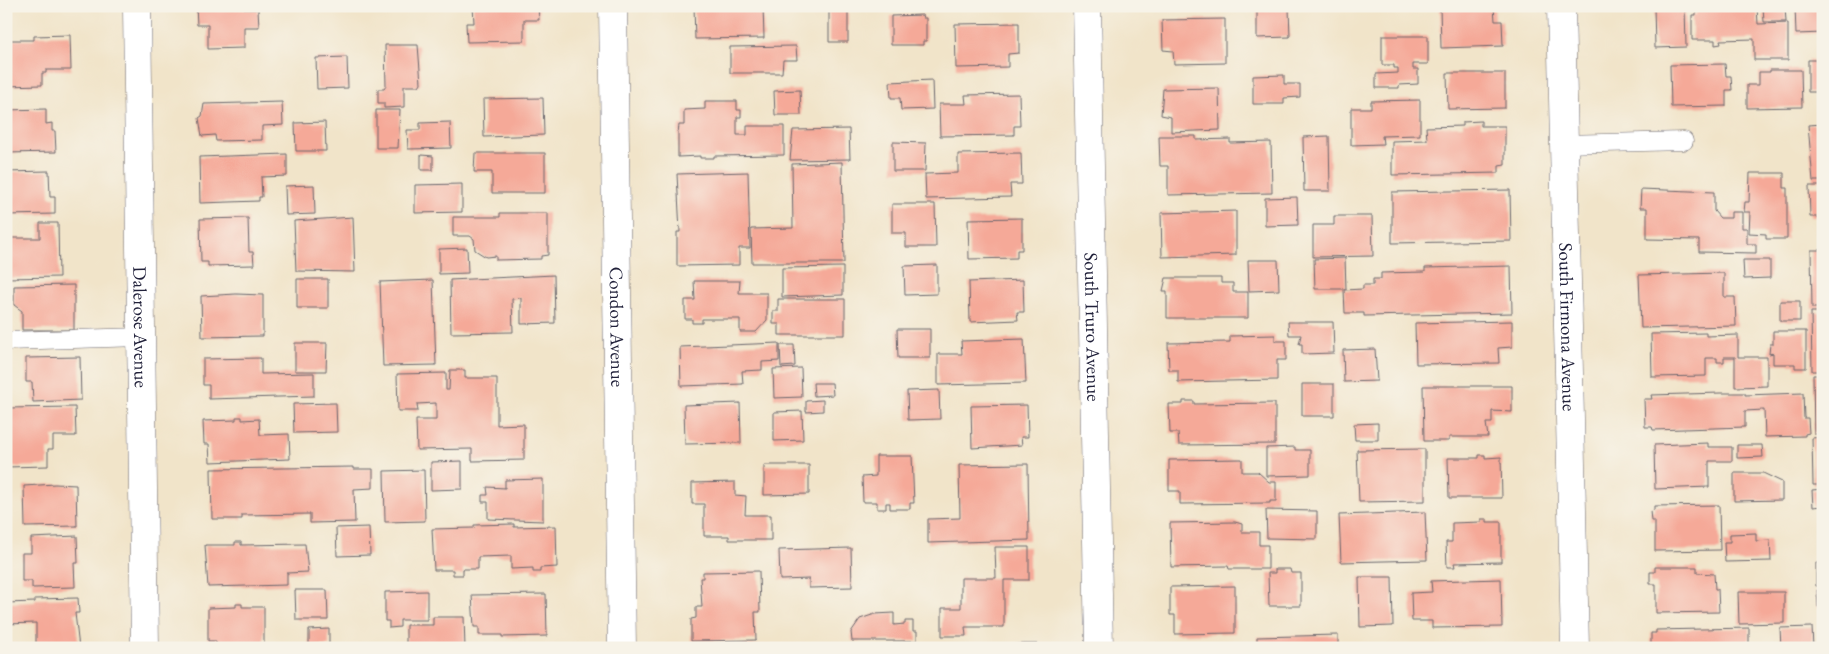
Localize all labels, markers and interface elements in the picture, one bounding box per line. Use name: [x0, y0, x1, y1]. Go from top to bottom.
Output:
street label: South Firmona Avenue: [1554, 242, 1582, 412]
street label: South Truro Avenue: [1079, 252, 1107, 402]
street label: Dalerose Avenue: [128, 266, 154, 388]
street label: Condon Avenue: [604, 267, 631, 387]

